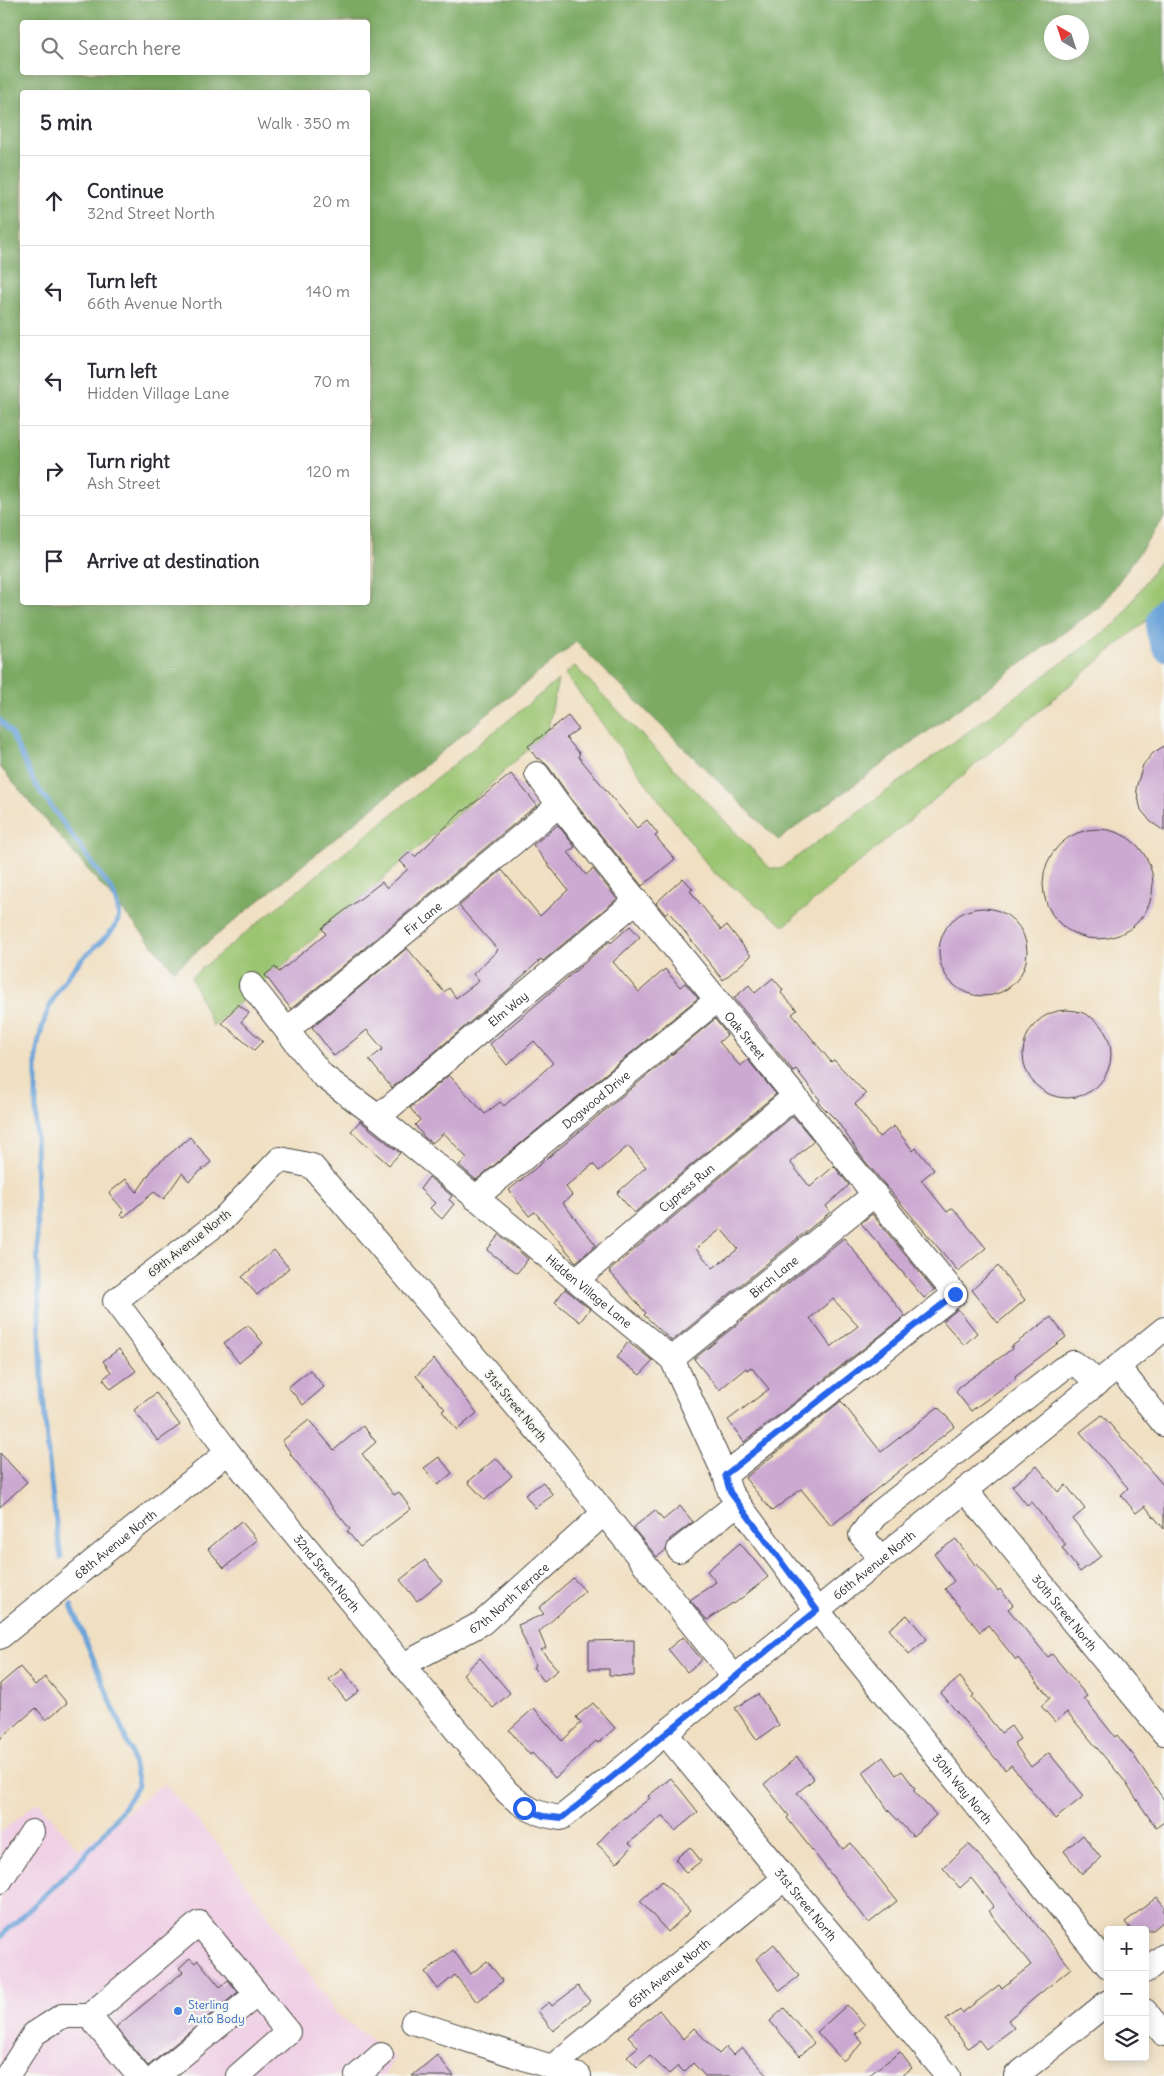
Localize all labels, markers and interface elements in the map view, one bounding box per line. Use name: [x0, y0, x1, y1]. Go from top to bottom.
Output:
north arrow: [1044, 15, 1089, 60]
search box: [20, 20, 370, 75]
icon: search: [38, 34, 66, 62]
text: Search here: [78, 36, 181, 60]
text: 5 min: [40, 109, 92, 136]
text: Walk · 350 m: [257, 113, 350, 133]
text: Continue: [87, 179, 164, 203]
icon: ahead: [40, 187, 68, 215]
text: 20 m: [313, 191, 350, 211]
text: 32nd Street North: [87, 203, 215, 223]
text: Turn left: [87, 269, 157, 293]
icon: left: [40, 277, 68, 305]
text: 140 m: [306, 281, 350, 301]
text: 66th Avenue North: [87, 293, 222, 313]
text: Turn left: [87, 359, 157, 383]
icon: left: [40, 367, 68, 395]
text: 70 m: [314, 371, 350, 391]
text: Hidden Village Lane: [87, 383, 229, 403]
text: Turn right: [87, 449, 170, 473]
icon: right: [40, 457, 68, 485]
text: 120 m: [307, 461, 350, 481]
text: Ash Street: [87, 473, 160, 493]
icon: arrive: [40, 547, 68, 575]
text: Arrive at destination: [87, 549, 260, 573]
street label: Fir Lane: [401, 898, 444, 938]
street label: Elm Way: [485, 988, 531, 1029]
street label: Oak Street: [721, 1008, 769, 1062]
street label: Dogwood Drive: [559, 1067, 633, 1131]
street label: Cypress Run: [655, 1160, 717, 1215]
street label: 69th Avenue North: [144, 1206, 234, 1280]
street label: Hidden Village Lane: [543, 1251, 635, 1330]
street label: Birch Lane: [746, 1252, 801, 1300]
route end: [944, 1283, 967, 1306]
street label: 31st Street North: [481, 1367, 551, 1445]
street label: 68th Avenue North: [71, 1506, 159, 1582]
street label: 66th Avenue North: [829, 1527, 918, 1602]
street label: 32nd Street North: [291, 1531, 364, 1615]
street label: 67th North Terrace: [466, 1559, 552, 1636]
street label: 30th Street North: [1029, 1571, 1101, 1654]
street label: 30th Way North: [930, 1750, 996, 1827]
route start: [513, 1797, 536, 1820]
street label: 31st Street North: [772, 1865, 841, 1944]
map controls: [1104, 1926, 1149, 2061]
button: +: [1104, 1926, 1149, 1971]
street label: 65th Avenue North: [624, 1935, 713, 2010]
button: −: [1104, 1971, 1149, 2016]
place label: Sterling Auto Body: [188, 1997, 245, 2026]
marker: Sterling Auto Body: [172, 2005, 184, 2017]
button: layers: [1104, 2016, 1149, 2061]

